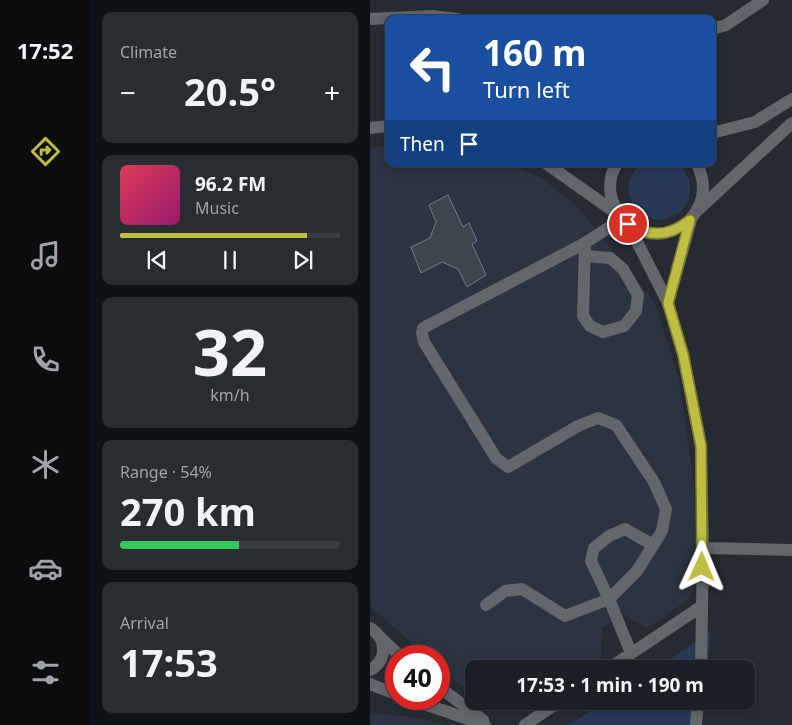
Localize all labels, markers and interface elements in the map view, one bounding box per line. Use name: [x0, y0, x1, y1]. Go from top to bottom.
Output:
text: 160 m: [483, 29, 586, 76]
text: 17:52: [17, 35, 73, 65]
icon: left: [400, 35, 465, 100]
text: Climate: [120, 41, 177, 63]
text: 20.5°: [184, 65, 276, 117]
text: −: [120, 73, 136, 111]
text: +: [324, 73, 340, 111]
text: Turn left: [483, 74, 570, 104]
icon: arrive: [455, 130, 483, 158]
text: Then: [400, 131, 445, 157]
icon: directions: [28, 134, 63, 169]
text: 96.2 FM: [195, 171, 266, 197]
text: Music: [195, 197, 239, 219]
pin: [607, 203, 649, 245]
icon: arrive: [614, 210, 642, 238]
icon: music: [28, 238, 63, 273]
icon: previous: [143, 246, 171, 274]
icon: pause: [216, 246, 244, 274]
icon: next: [289, 246, 317, 274]
text: 32: [193, 307, 267, 395]
icon: phone: [28, 342, 63, 377]
text: km/h: [210, 384, 250, 406]
icon: climate: [28, 447, 63, 482]
text: Range · 54%: [120, 461, 212, 483]
text: 270 km: [120, 485, 256, 537]
position arrow: [675, 540, 727, 592]
icon: car: [28, 551, 63, 586]
text: Arrival: [120, 612, 169, 634]
text: 17:53: [120, 636, 218, 688]
speed limit sign: 40: [385, 645, 450, 710]
icon: filters: [28, 655, 63, 690]
text: 17:53 · 1 min · 190 m: [516, 672, 704, 698]

